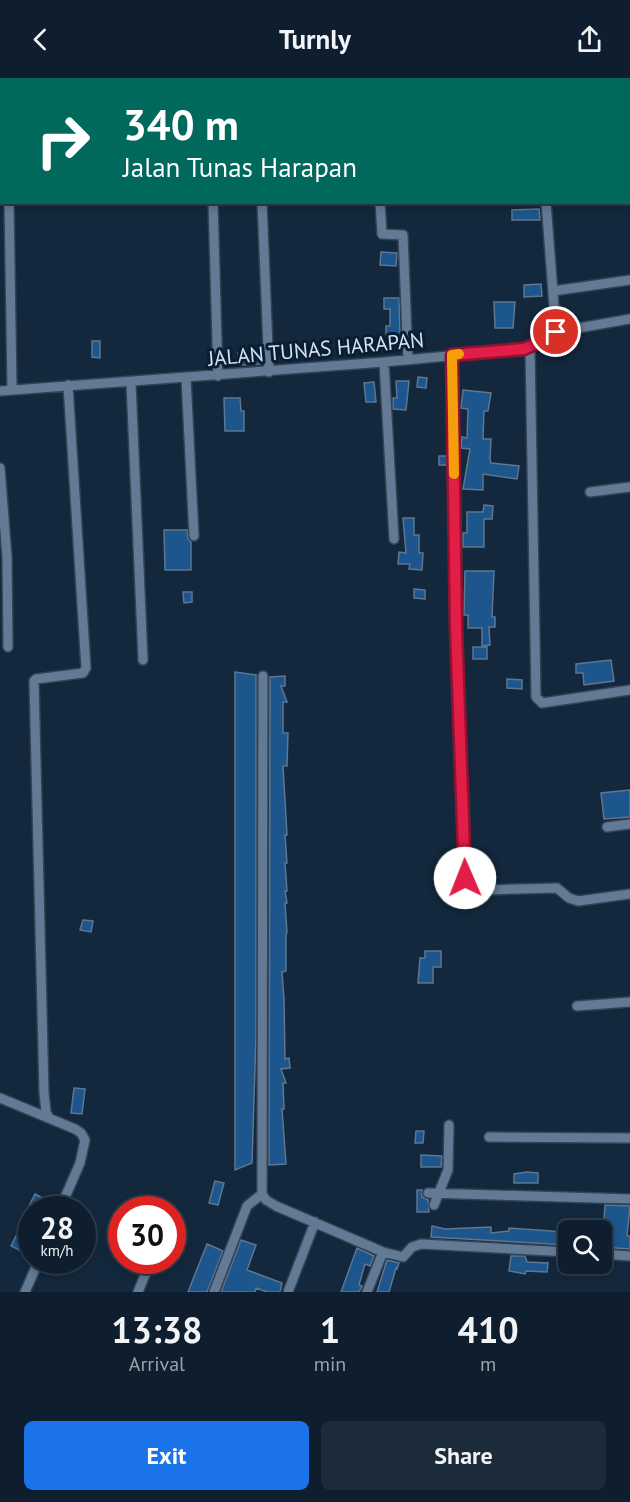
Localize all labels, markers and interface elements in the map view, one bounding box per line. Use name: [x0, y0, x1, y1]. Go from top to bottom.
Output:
text: Turnly: [279, 22, 351, 56]
icon: back: [24, 23, 57, 56]
icon: share: [573, 23, 606, 56]
text: 340 m: [123, 97, 239, 152]
icon: right: [24, 102, 102, 180]
text: Jalan Tunas Harapan: [123, 150, 357, 184]
pin: [530, 306, 581, 357]
icon: arrive: [539, 315, 572, 348]
street label: JALAN TUNAS HARAPAN: [206, 326, 425, 372]
position arrow: [433, 846, 497, 910]
speed limit sign: 30: [108, 1196, 186, 1274]
text: 28: [40, 1208, 74, 1247]
map controls: [558, 1220, 612, 1274]
button: search: [558, 1220, 612, 1274]
text: km/h: [41, 1241, 73, 1260]
text: 13:38: [111, 1306, 203, 1353]
text: 1: [320, 1306, 340, 1353]
text: 410: [458, 1306, 519, 1353]
text: Arrival: [129, 1351, 185, 1377]
text: min: [314, 1351, 346, 1377]
text: m: [480, 1351, 496, 1377]
button: Exit: [24, 1421, 309, 1490]
button: Share: [321, 1421, 606, 1490]

